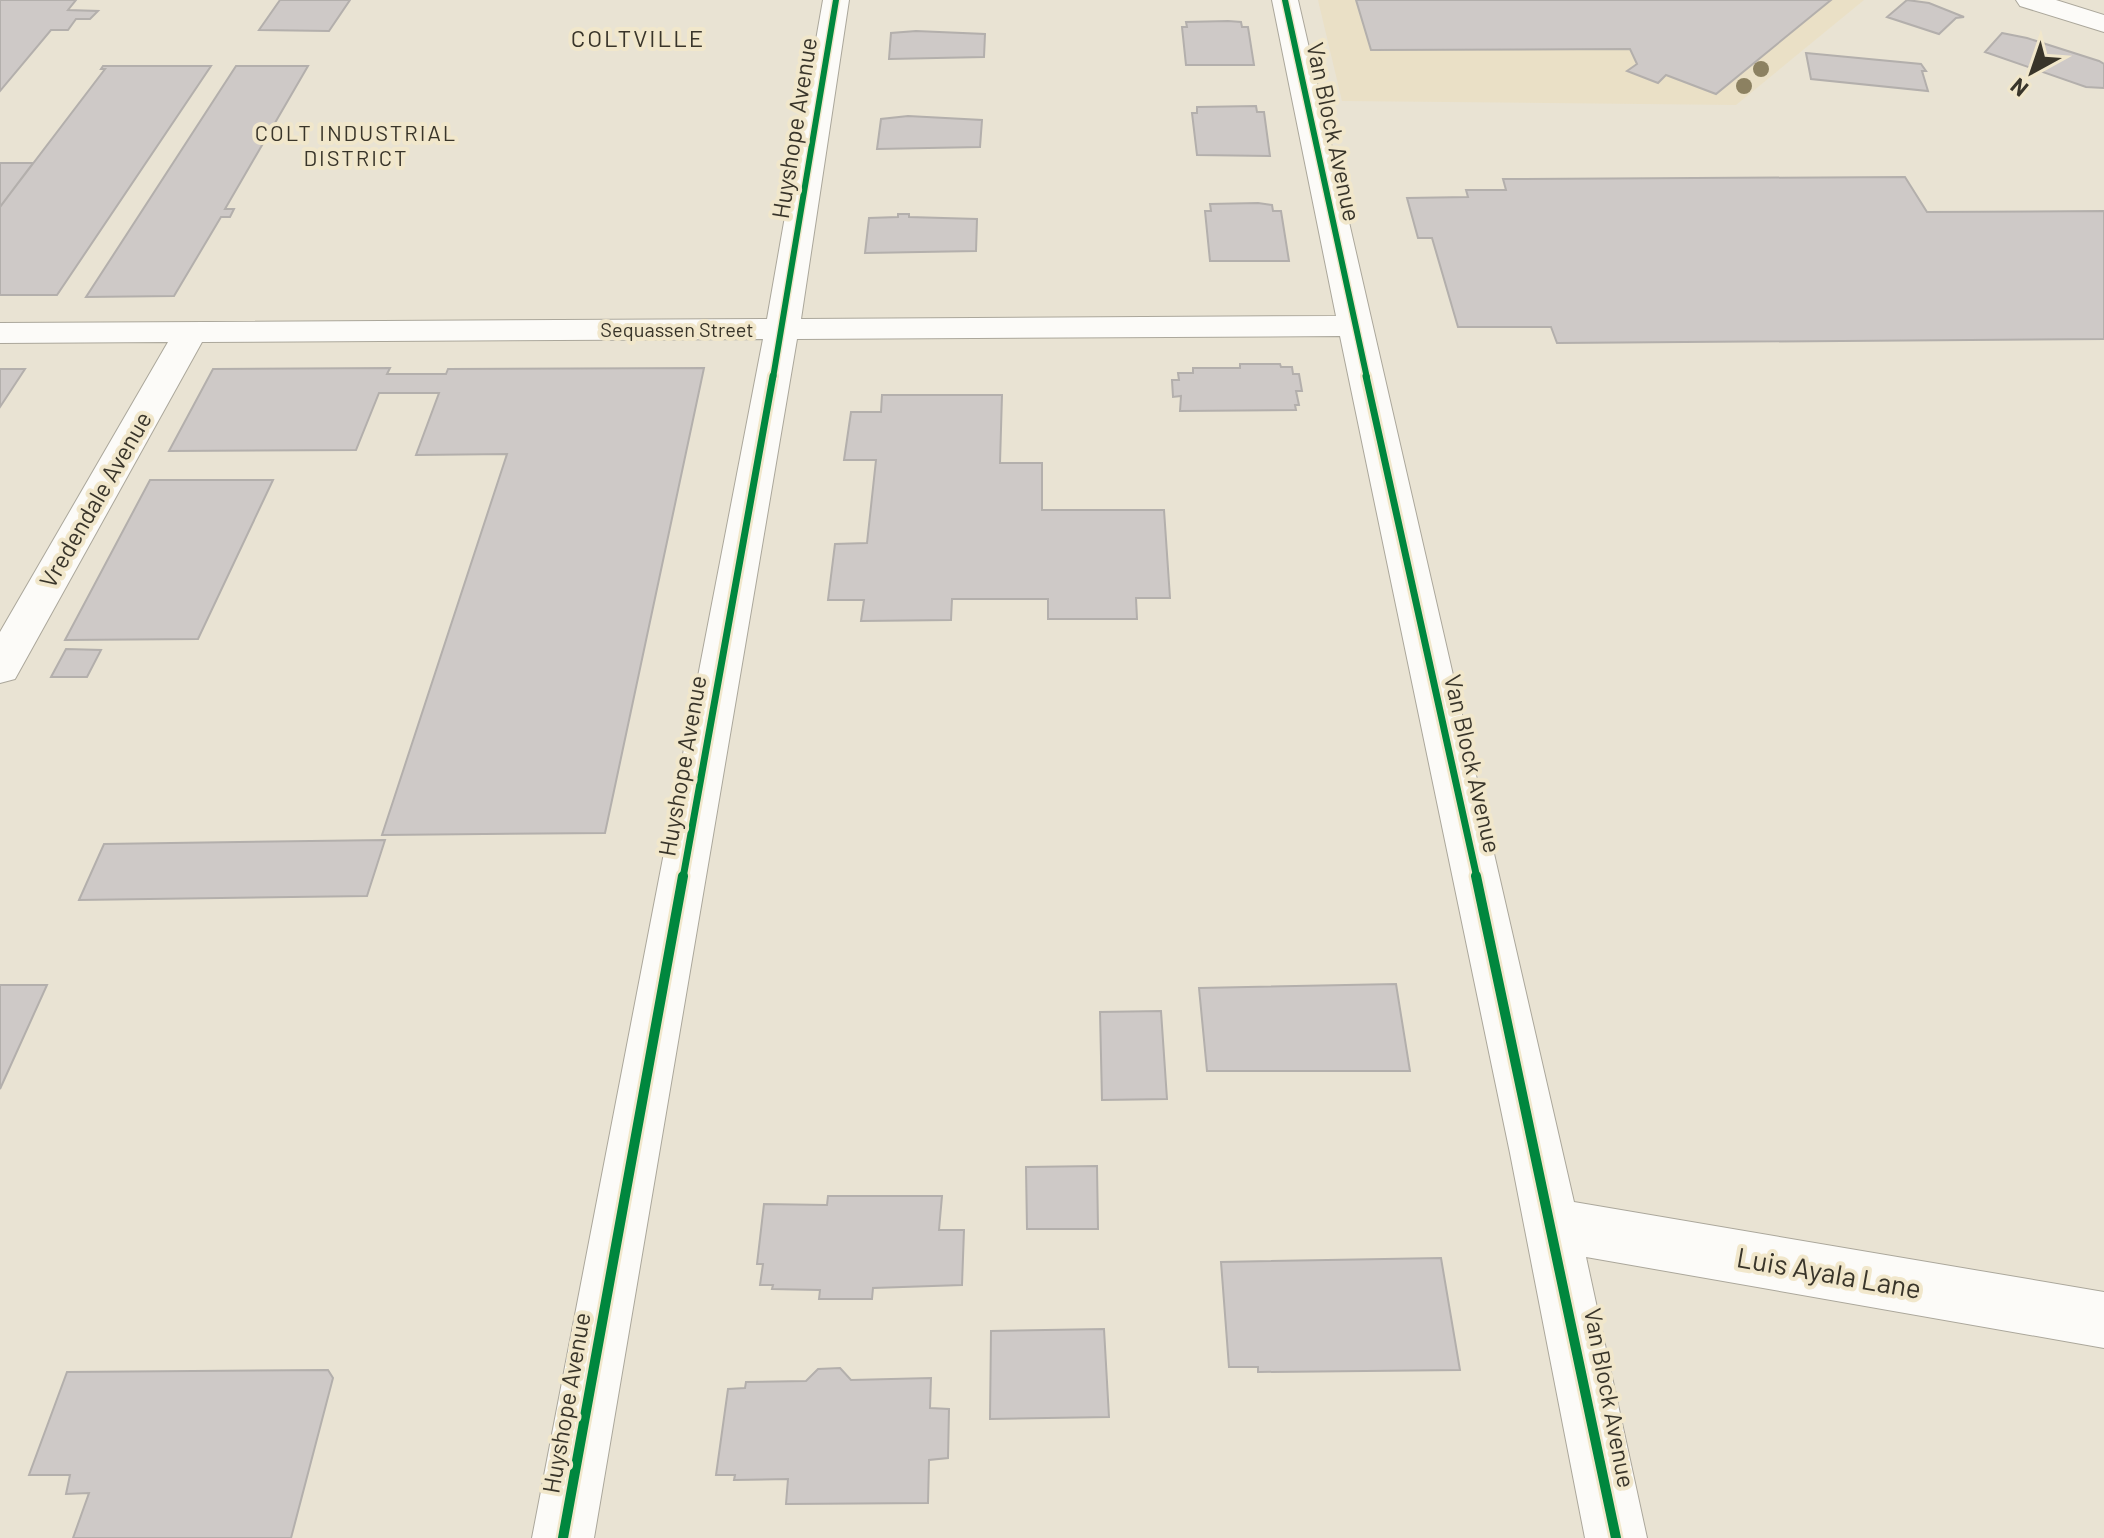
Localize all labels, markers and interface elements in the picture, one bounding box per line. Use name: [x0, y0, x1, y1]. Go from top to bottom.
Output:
district label: COLTVILLE: [571, 23, 705, 52]
north arrow: [1992, 32, 2072, 112]
street label: Huyshope Avenue: [765, 35, 822, 221]
street label: Van Block Avenue: [1301, 40, 1368, 224]
text: N: [2005, 73, 2032, 103]
district label: COLT INDUSTRIAL DISTRICT: [255, 119, 457, 170]
street label: Sequassen Street: [600, 317, 754, 341]
street label: Vredendale Avenue: [32, 406, 157, 593]
street label: Van Block Avenue: [1439, 672, 1508, 856]
street label: Huyshope Avenue: [651, 673, 712, 858]
street label: Luis Ayala Lane: [1734, 1239, 1924, 1305]
street label: Van Block Avenue: [1579, 1306, 1642, 1490]
street label: Huyshope Avenue: [535, 1310, 596, 1495]

